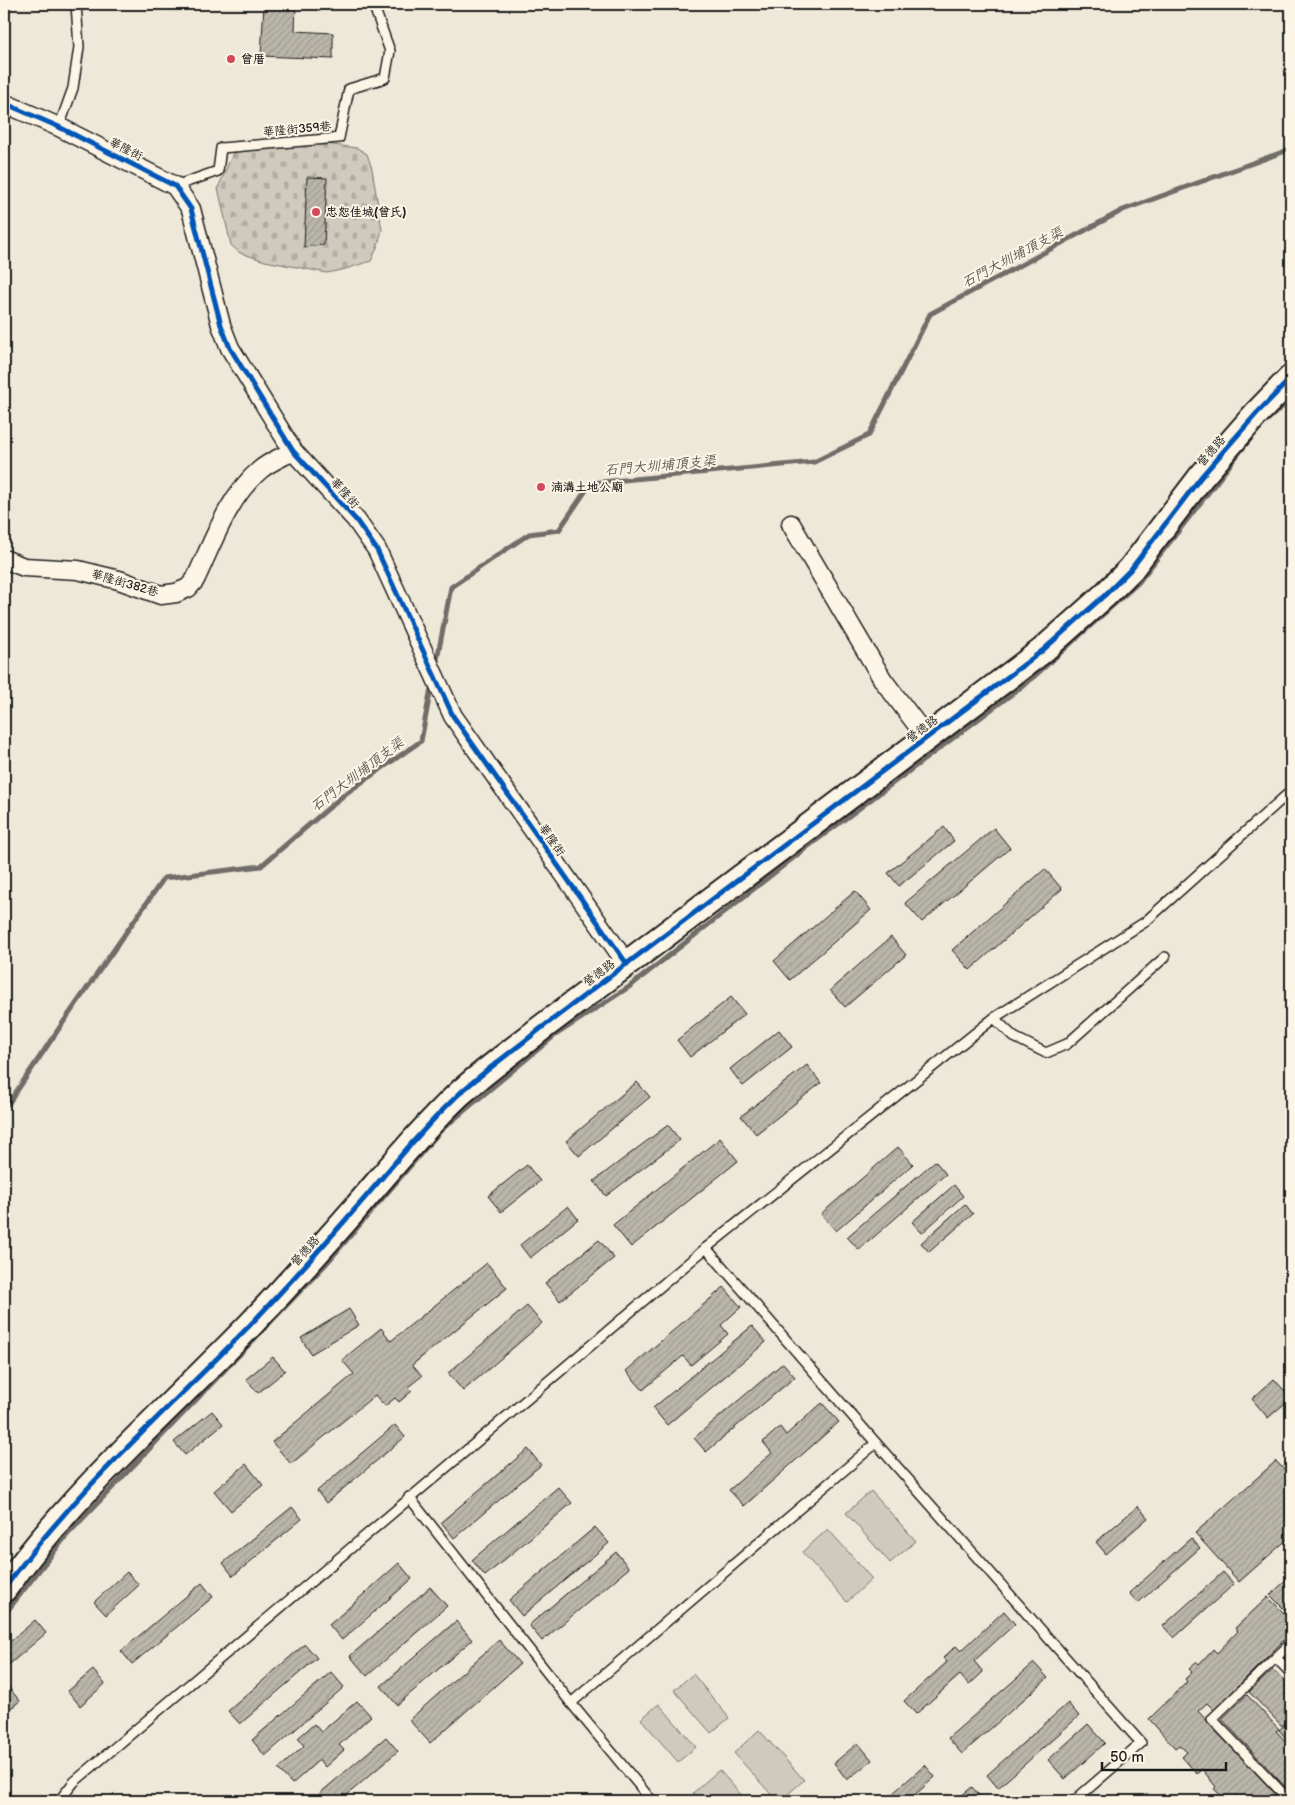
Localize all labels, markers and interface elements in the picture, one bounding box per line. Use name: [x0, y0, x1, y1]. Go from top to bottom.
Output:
place label: 曾厝: [241, 52, 265, 67]
marker: 曾厝: [225, 53, 237, 65]
street label: 華隆街359巷: [262, 119, 332, 140]
street label: 華隆街: [106, 135, 145, 164]
place label: 忠恕佳城(曾氏): [326, 205, 406, 220]
marker: 忠恕佳城(曾氏): [310, 206, 322, 218]
water label: 石門大圳埔頂支渠: [959, 223, 1067, 291]
street label: 營德路: [1194, 433, 1229, 470]
water label: 石門大圳埔頂支渠: [604, 452, 718, 479]
street label: 華隆街: [327, 475, 362, 512]
place label: 湳溝土地公廟: [551, 480, 623, 495]
marker: 湳溝土地公廟: [535, 481, 547, 493]
street label: 華隆街382巷: [89, 567, 160, 600]
street label: 營德路: [903, 713, 941, 746]
water label: 石門大圳埔頂支渠: [307, 733, 408, 815]
street label: 華隆街: [535, 821, 568, 859]
street label: 營德路: [580, 957, 618, 990]
street label: 營德路: [288, 1233, 323, 1270]
scale bar: [1102, 1740, 1226, 1772]
text: 50 m: [1110, 1748, 1144, 1767]

